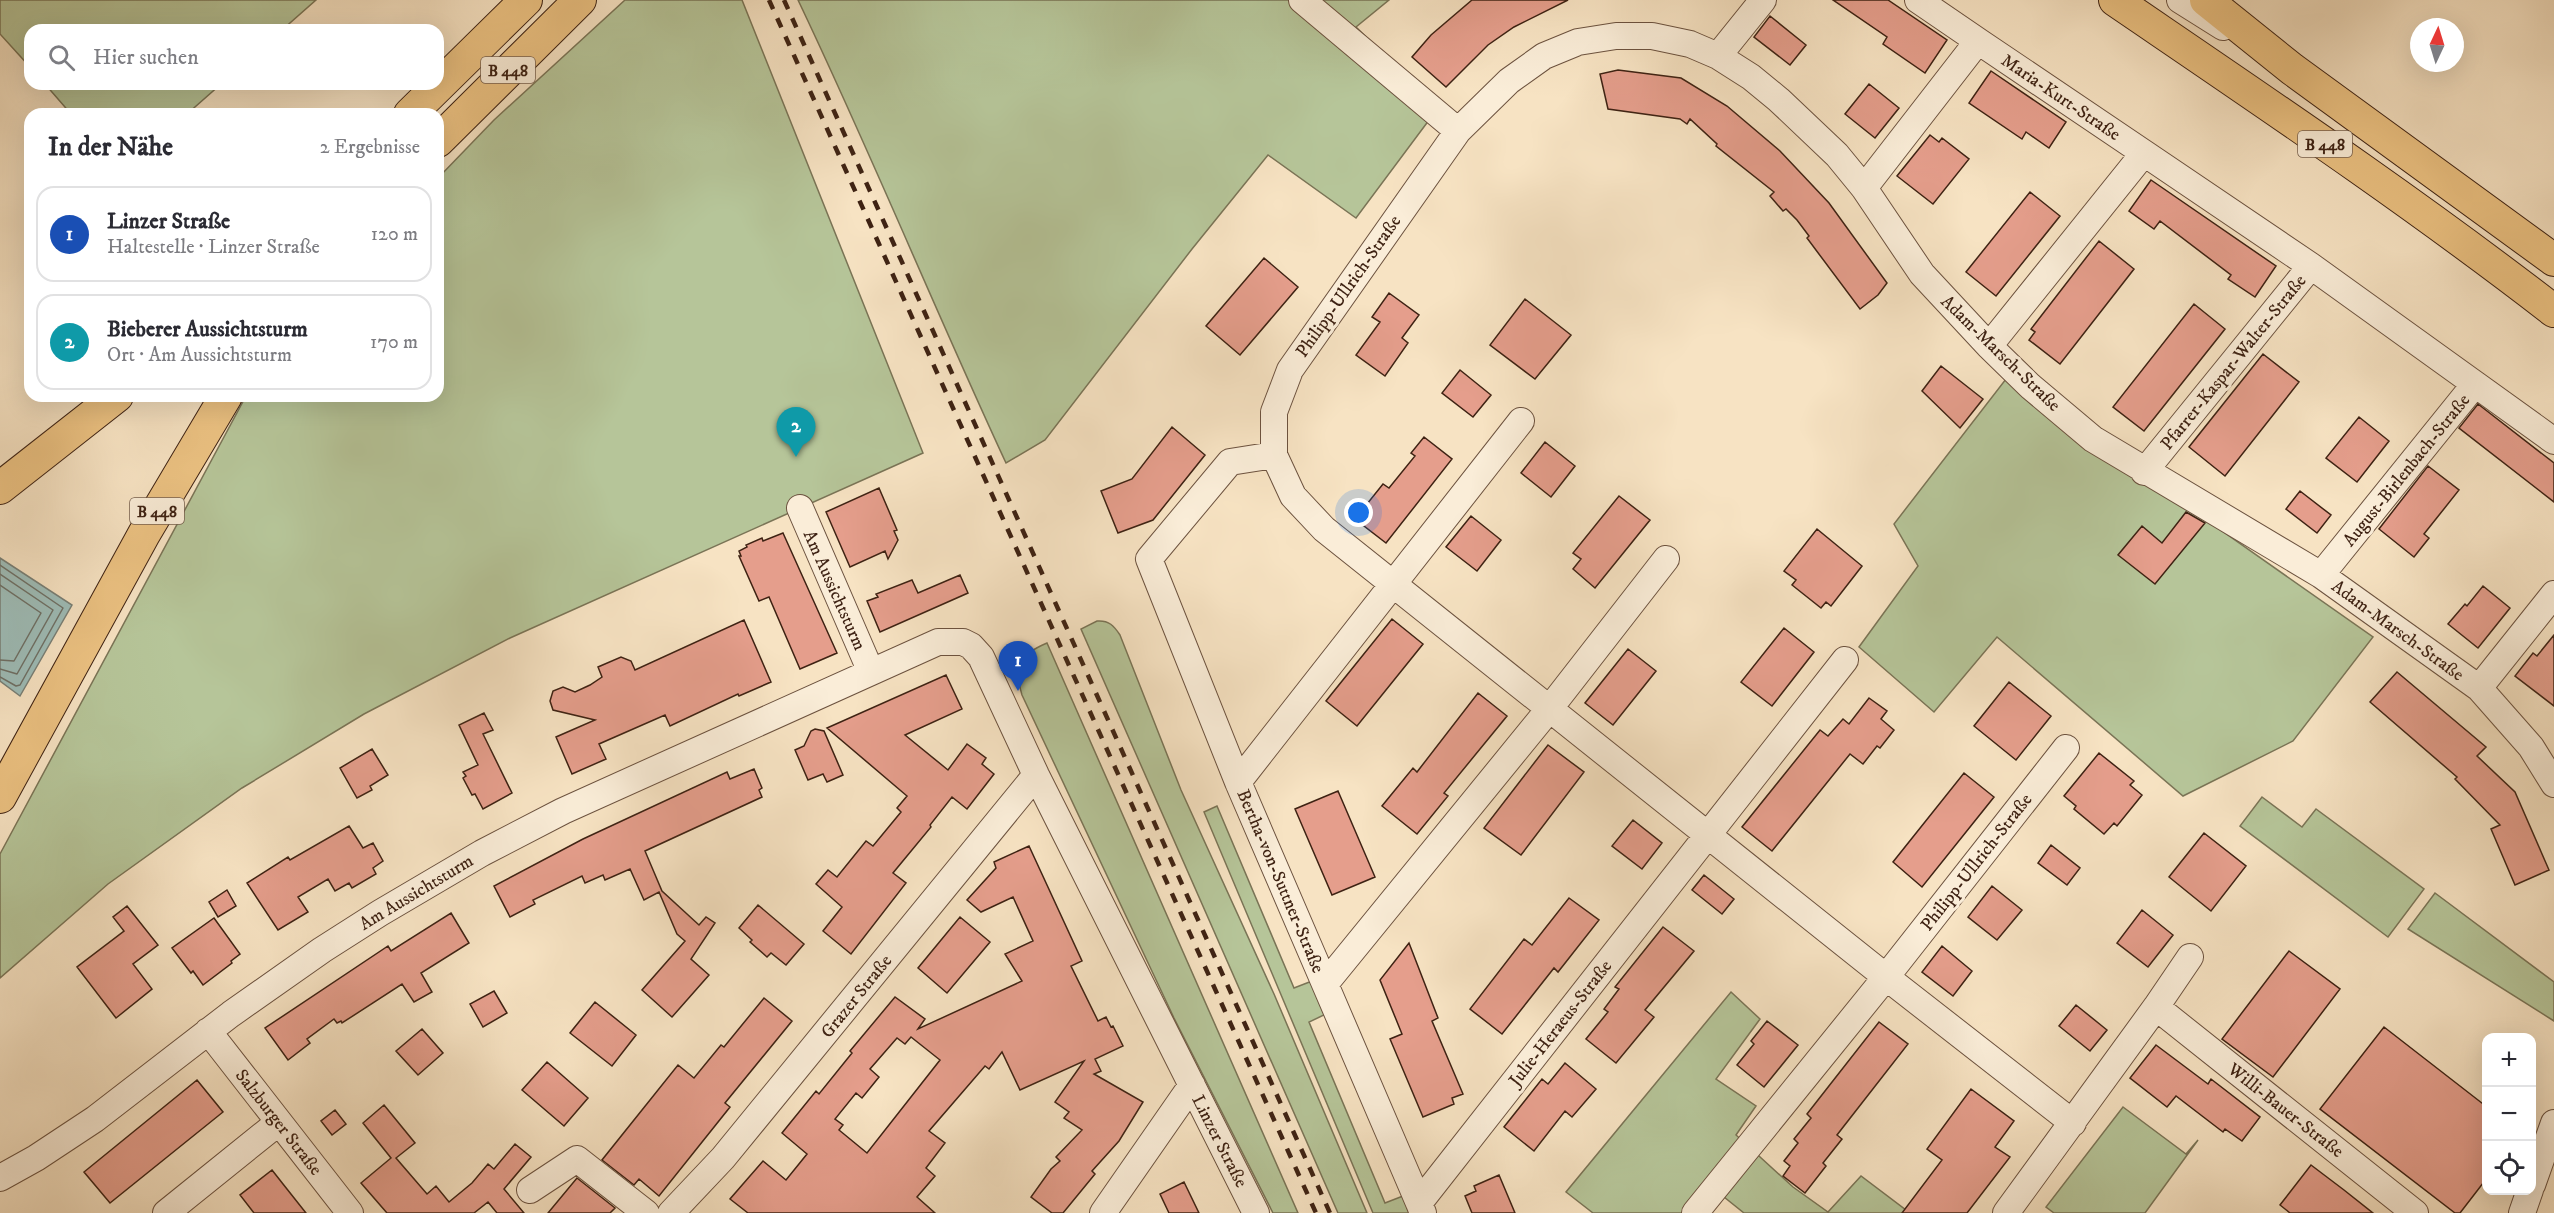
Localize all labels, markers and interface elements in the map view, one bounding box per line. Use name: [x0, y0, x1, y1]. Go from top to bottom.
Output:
north arrow: [2410, 18, 2464, 72]
search box: [24, 24, 444, 90]
icon: search: [45, 41, 78, 74]
text: Hier suchen: [93, 44, 199, 71]
street label: Maria-Kurt-Straße: [1997, 50, 2124, 146]
road number: B 448: [481, 57, 535, 83]
text: In der Nähe: [48, 131, 173, 164]
road number: B 448: [2298, 131, 2352, 157]
text: 2 Ergebnisse: [320, 135, 420, 160]
text: Linzer Straße: [107, 208, 230, 235]
street label: Philipp-Ullrich-Straße: [1292, 211, 1406, 362]
text: 1: [66, 222, 73, 247]
text: 120 m: [371, 222, 418, 247]
text: Haltestelle · Linzer Straße: [107, 235, 320, 260]
street label: Pfarrer-Kaspar-Walter-Straße: [2156, 271, 2311, 455]
street label: Adam-Marsch-Straße: [1936, 291, 2065, 417]
text: Bieberer Aussichtsturm: [107, 316, 308, 343]
text: 2: [65, 330, 74, 355]
text: 170 m: [370, 330, 418, 355]
text: Ort · Am Aussichtsturm: [107, 343, 292, 368]
street label: August-Birlenbach-Straße: [2338, 390, 2475, 551]
pin: 2: [776, 408, 816, 457]
road number: B 448: [130, 498, 184, 524]
your location: [1344, 498, 1373, 527]
street label: Am Aussichtsturm: [798, 527, 870, 654]
street label: Adam-Marsch-Straße: [2327, 575, 2468, 686]
pin: 1: [998, 642, 1038, 691]
street label: Bertha-von-Suttner-Straße: [1231, 786, 1329, 977]
street label: Philipp-Ullrich-Straße: [1916, 789, 2037, 936]
street label: Am Aussichtsturm: [355, 850, 478, 936]
street label: Grazer Straße: [817, 951, 897, 1043]
street label: Julie-Heraeus-Straße: [1503, 956, 1617, 1093]
map controls: [2482, 1033, 2536, 1195]
button: +: [2482, 1033, 2536, 1087]
street label: Willi-Bauer-Straße: [2222, 1058, 2348, 1163]
street label: Salzburger Straße: [230, 1065, 327, 1180]
button: −: [2482, 1087, 2536, 1141]
street label: Linzer Straße: [1186, 1092, 1252, 1191]
button: locate: [2482, 1141, 2536, 1195]

